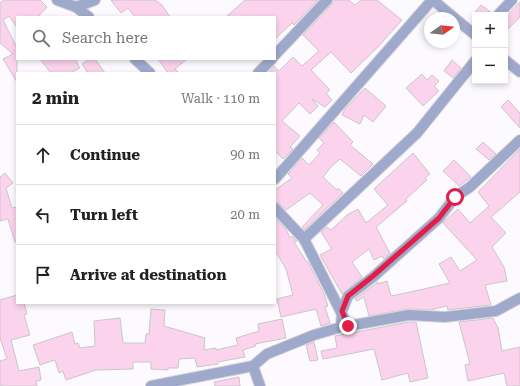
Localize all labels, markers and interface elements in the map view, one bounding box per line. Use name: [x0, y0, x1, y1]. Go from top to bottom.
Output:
north arrow: [424, 12, 460, 48]
map controls: [472, 12, 508, 84]
button: +: [472, 12, 508, 48]
search box: [16, 16, 276, 60]
icon: search: [30, 27, 52, 49]
text: Search here: [62, 29, 148, 47]
button: −: [472, 48, 508, 84]
text: 2 min: [32, 88, 79, 108]
text: Walk · 110 m: [181, 91, 260, 106]
icon: ahead: [32, 144, 54, 166]
text: Continue: [70, 146, 140, 164]
text: 90 m: [230, 147, 260, 162]
route start: [446, 188, 464, 206]
icon: left: [32, 204, 54, 226]
text: Turn left: [70, 206, 138, 224]
text: 20 m: [230, 207, 260, 222]
icon: arrive: [32, 264, 54, 286]
text: Arrive at destination: [70, 266, 226, 284]
route end: [339, 317, 357, 335]

